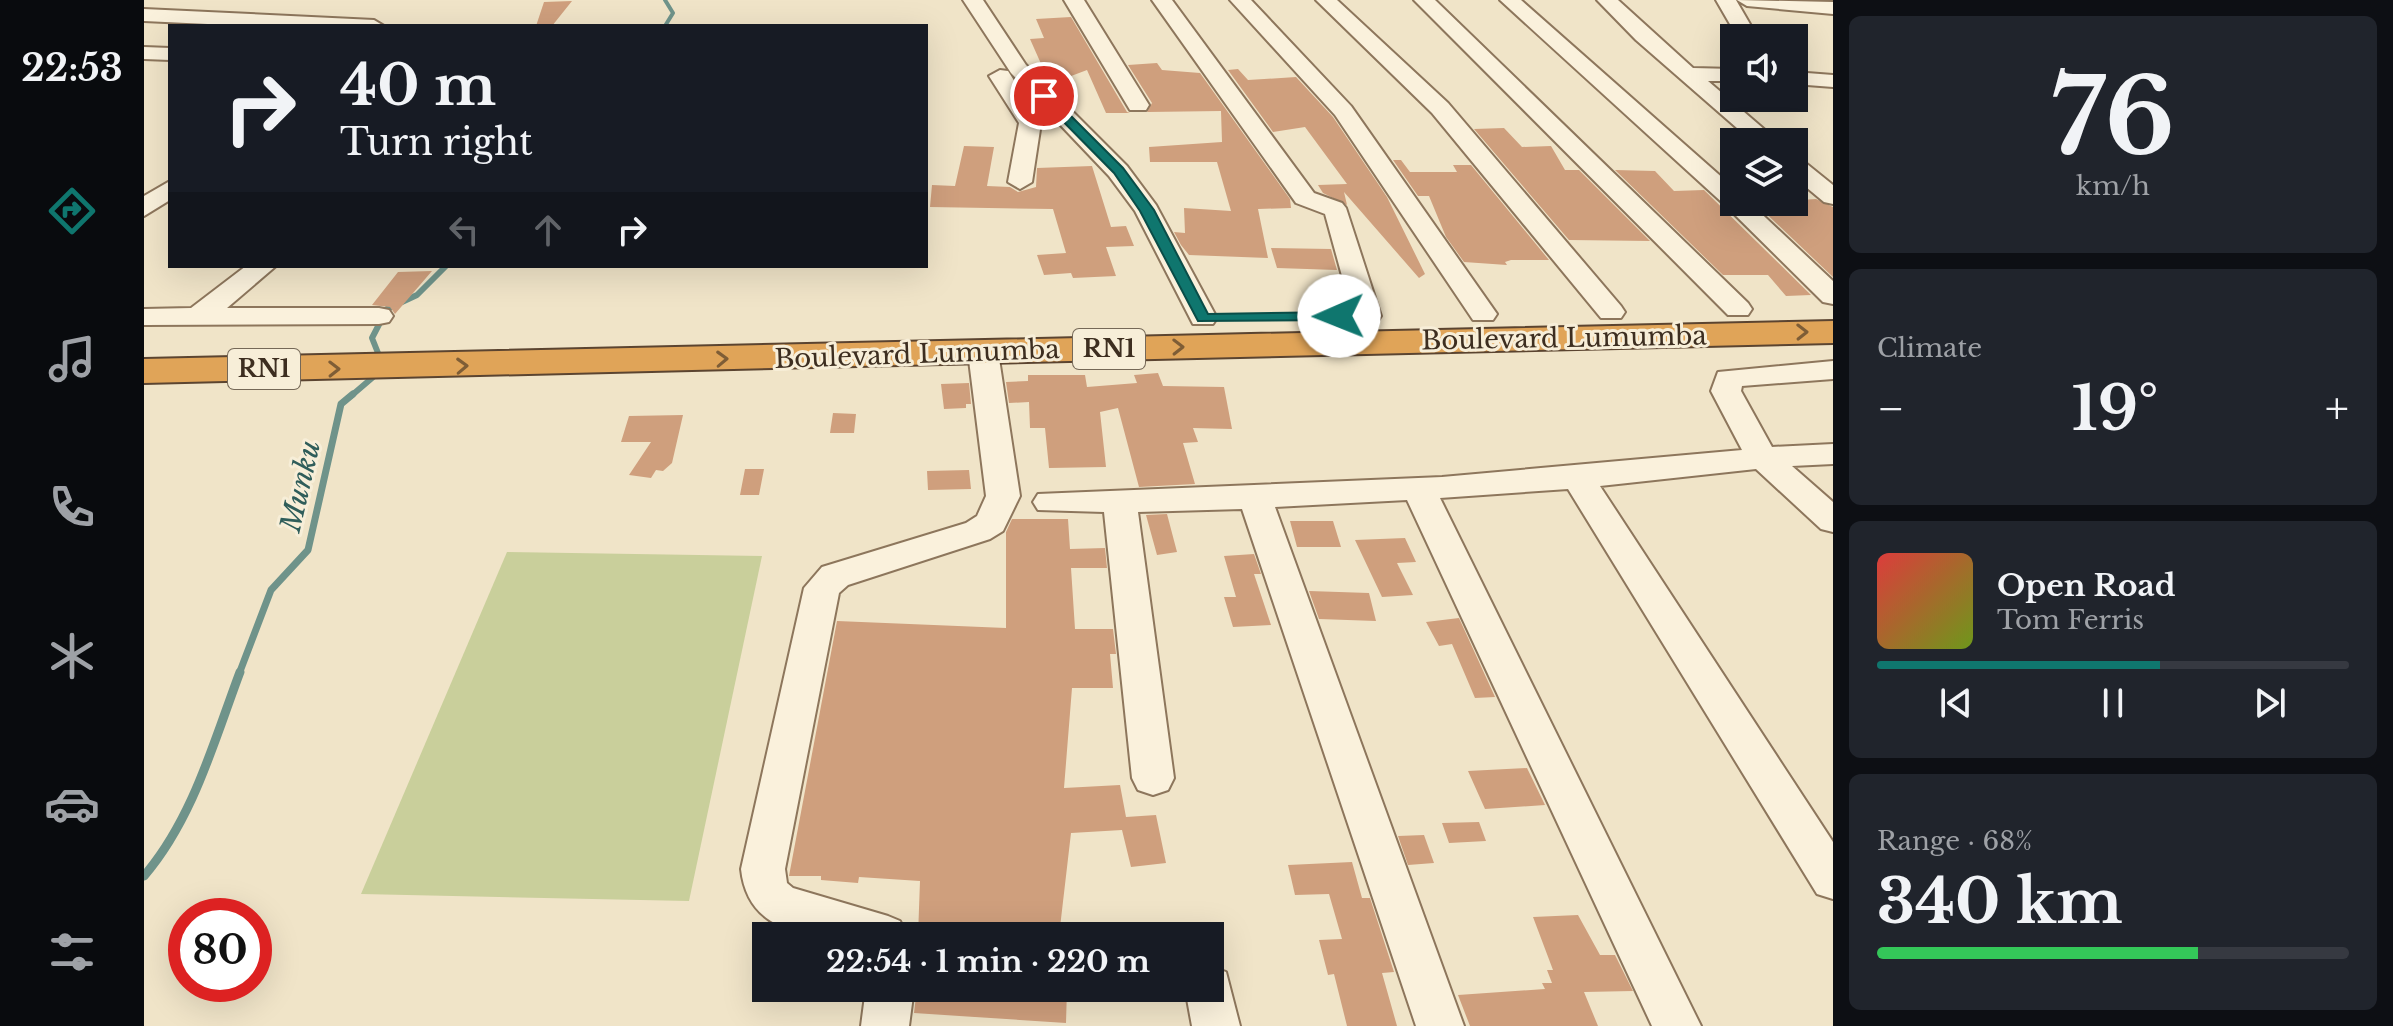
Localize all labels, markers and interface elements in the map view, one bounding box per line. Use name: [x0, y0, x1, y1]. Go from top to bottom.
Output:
map controls: [1720, 24, 1808, 216]
button: sound: [1720, 24, 1808, 112]
text: 22:53: [21, 46, 123, 91]
text: 40 m: [340, 51, 496, 120]
text: 76: [2051, 53, 2175, 182]
icon: right: [208, 56, 312, 160]
pin: [1010, 62, 1078, 130]
icon: arrive: [1022, 74, 1066, 118]
text: Turn right: [340, 120, 533, 165]
button: layers: [1720, 128, 1808, 216]
text: km/h: [2076, 170, 2150, 202]
icon: directions: [44, 183, 100, 239]
icon: left: [442, 208, 486, 252]
icon: ahead: [526, 208, 570, 252]
icon: right: [610, 208, 654, 252]
position arrow: [1297, 274, 1381, 358]
street label: Boulevard Lumumba: [1421, 320, 1708, 356]
one-way arrow: [1796, 324, 1809, 341]
road number: RN1: [1073, 329, 1145, 369]
icon: music: [44, 331, 100, 387]
text: Climate: [1877, 332, 1982, 364]
street label: Boulevard Lumumba: [774, 333, 1061, 375]
one-way arrow: [1172, 338, 1185, 356]
road number: RN1: [228, 349, 300, 389]
one-way arrow: [716, 350, 729, 367]
one-way arrow: [456, 357, 469, 375]
one-way arrow: [328, 360, 341, 377]
text: 19°: [2072, 372, 2158, 446]
text: −: [1877, 381, 1905, 436]
text: +: [2325, 381, 2349, 436]
water label: Munku: [273, 437, 328, 536]
icon: phone: [44, 479, 100, 535]
text: Open Road: [1997, 567, 2176, 604]
text: Tom Ferris: [1997, 604, 2144, 636]
icon: climate: [44, 628, 100, 684]
icon: previous: [1934, 681, 1978, 725]
icon: pause: [2091, 681, 2135, 725]
icon: next: [2248, 681, 2292, 725]
icon: car: [44, 776, 100, 832]
text: Range · 68%: [1877, 825, 2032, 857]
text: 340 km: [1877, 865, 2123, 939]
speed limit sign: 80: [168, 898, 272, 1002]
icon: filters: [44, 924, 100, 980]
text: 22:54 · 1 min · 220 m: [826, 943, 1150, 980]

